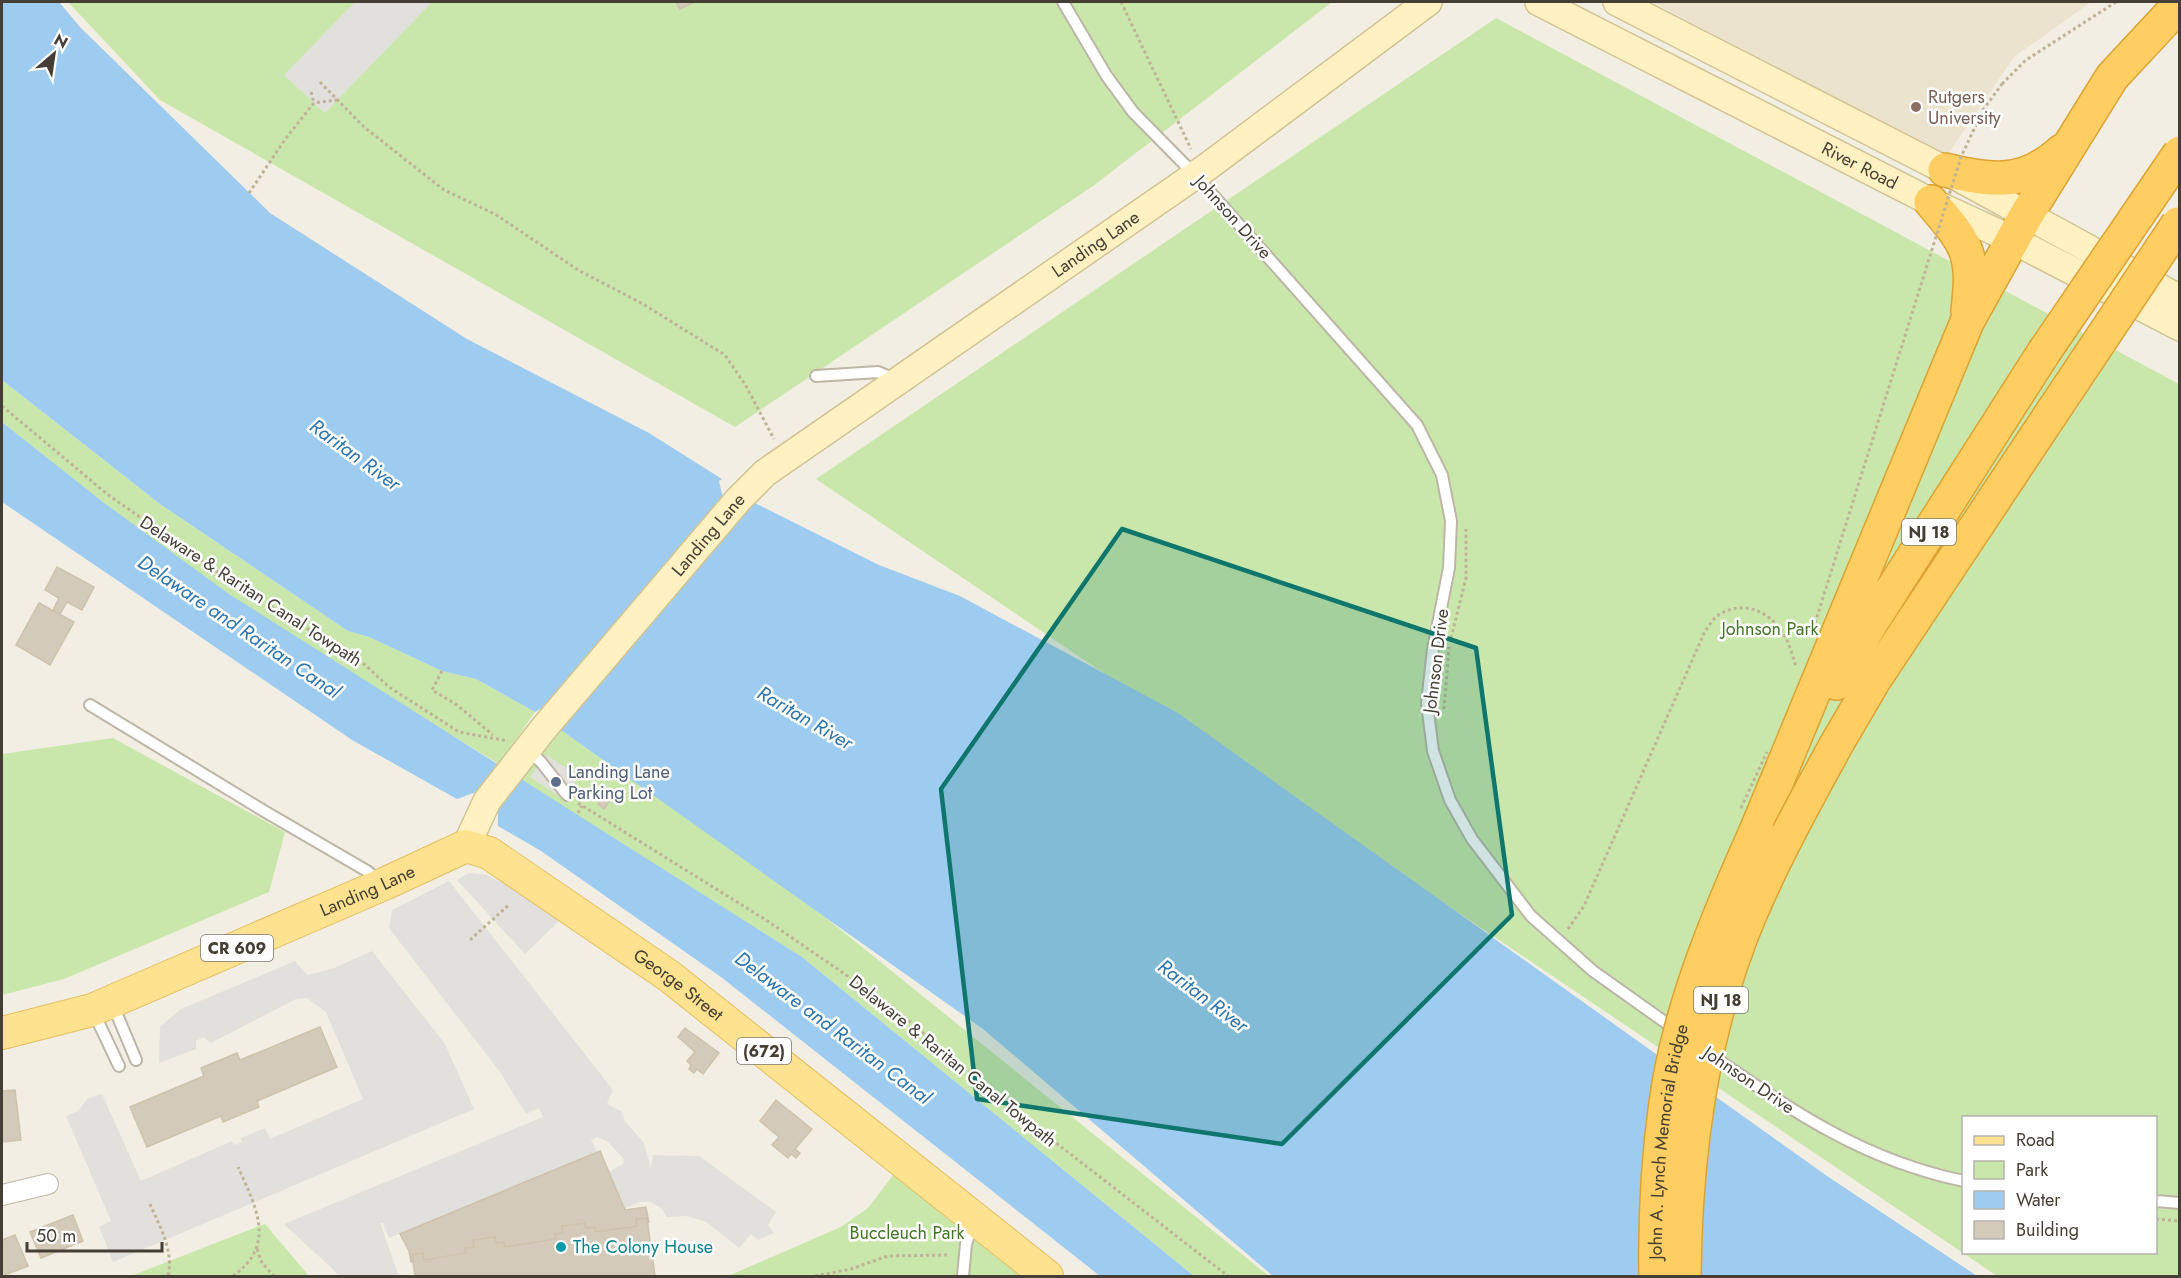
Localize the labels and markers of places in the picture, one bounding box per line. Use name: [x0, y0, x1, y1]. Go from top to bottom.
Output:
place label: Rutgers University: [1928, 84, 2001, 131]
marker: Rutgers University: [1909, 100, 1923, 114]
place label: Landing Lane Parking Lot: [568, 759, 670, 806]
marker: Landing Lane Parking Lot: [549, 775, 563, 789]
place label: The Colony House: [573, 1234, 713, 1260]
marker: The Colony House: [554, 1240, 568, 1254]

